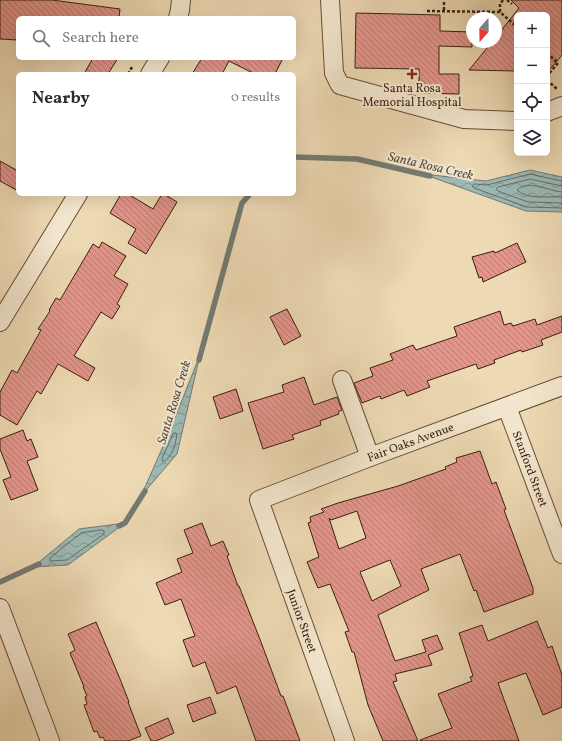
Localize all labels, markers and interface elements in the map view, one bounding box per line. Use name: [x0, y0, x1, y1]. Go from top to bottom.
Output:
north arrow: [466, 12, 502, 48]
map controls: [514, 12, 550, 156]
button: +: [514, 12, 550, 48]
search box: [16, 16, 296, 60]
icon: search: [30, 27, 52, 49]
text: Search here: [62, 28, 139, 49]
button: −: [514, 48, 550, 84]
marker: Santa Rosa Memorial Hospital: [406, 68, 418, 80]
place label: Santa Rosa Memorial Hospital: [362, 81, 462, 111]
button: locate: [514, 84, 550, 120]
text: Nearby: [32, 87, 90, 110]
text: 0 results: [231, 89, 280, 107]
button: layers: [514, 120, 550, 156]
water label: Santa Rosa Creek: [386, 148, 475, 185]
water label: Santa Rosa Creek: [154, 358, 196, 447]
street label: Fair Oaks Avenue: [365, 420, 457, 466]
street label: Stanford Street: [508, 429, 551, 510]
street label: Junior Street: [282, 587, 320, 655]

